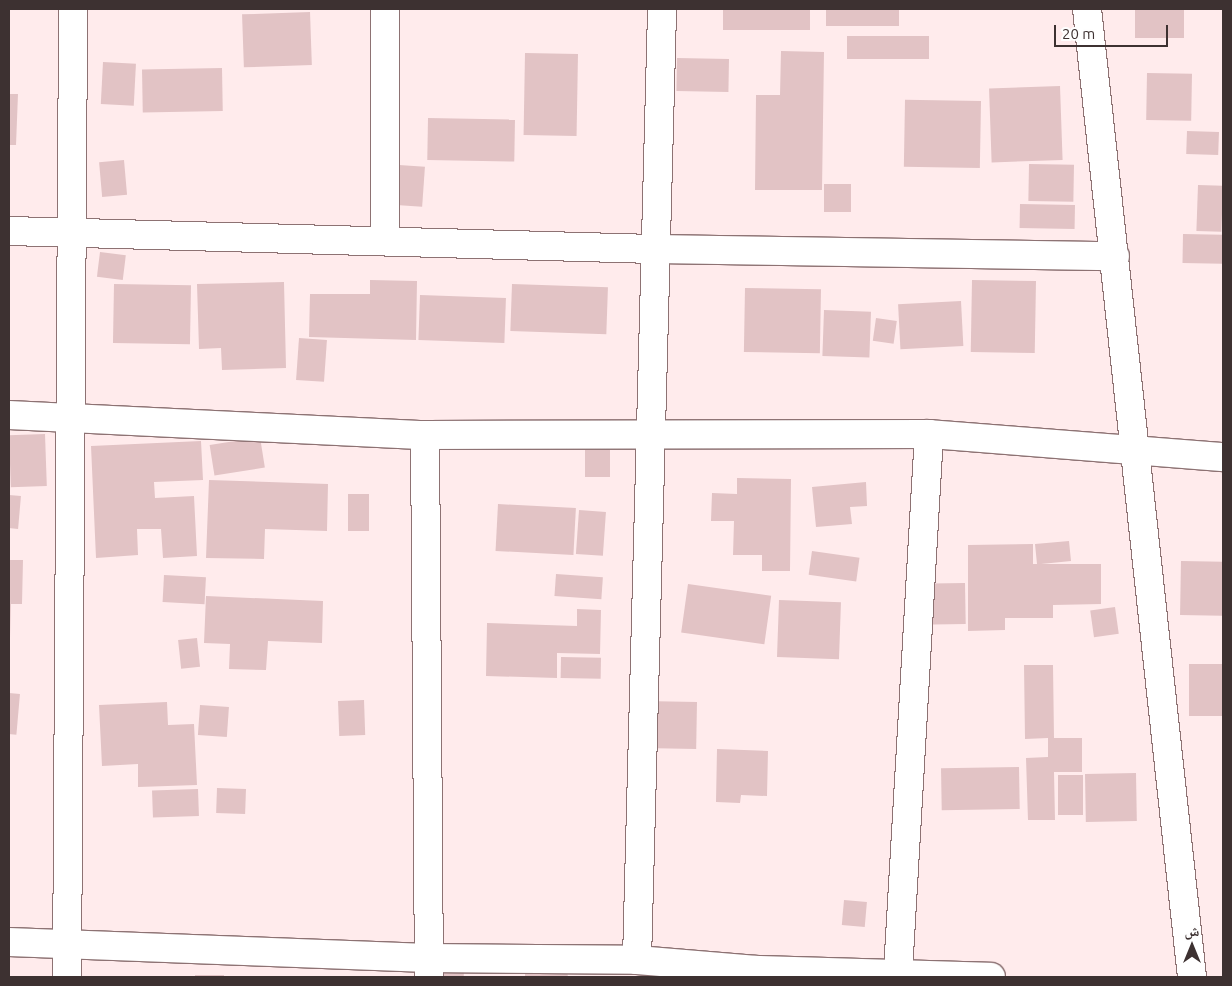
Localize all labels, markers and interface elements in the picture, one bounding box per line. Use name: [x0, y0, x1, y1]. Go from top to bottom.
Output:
scale bar: [1057, 15, 1171, 47]
text: 20 m: [1062, 25, 1095, 42]
north arrow: [1167, 921, 1217, 971]
text: ش: [1185, 923, 1199, 939]

